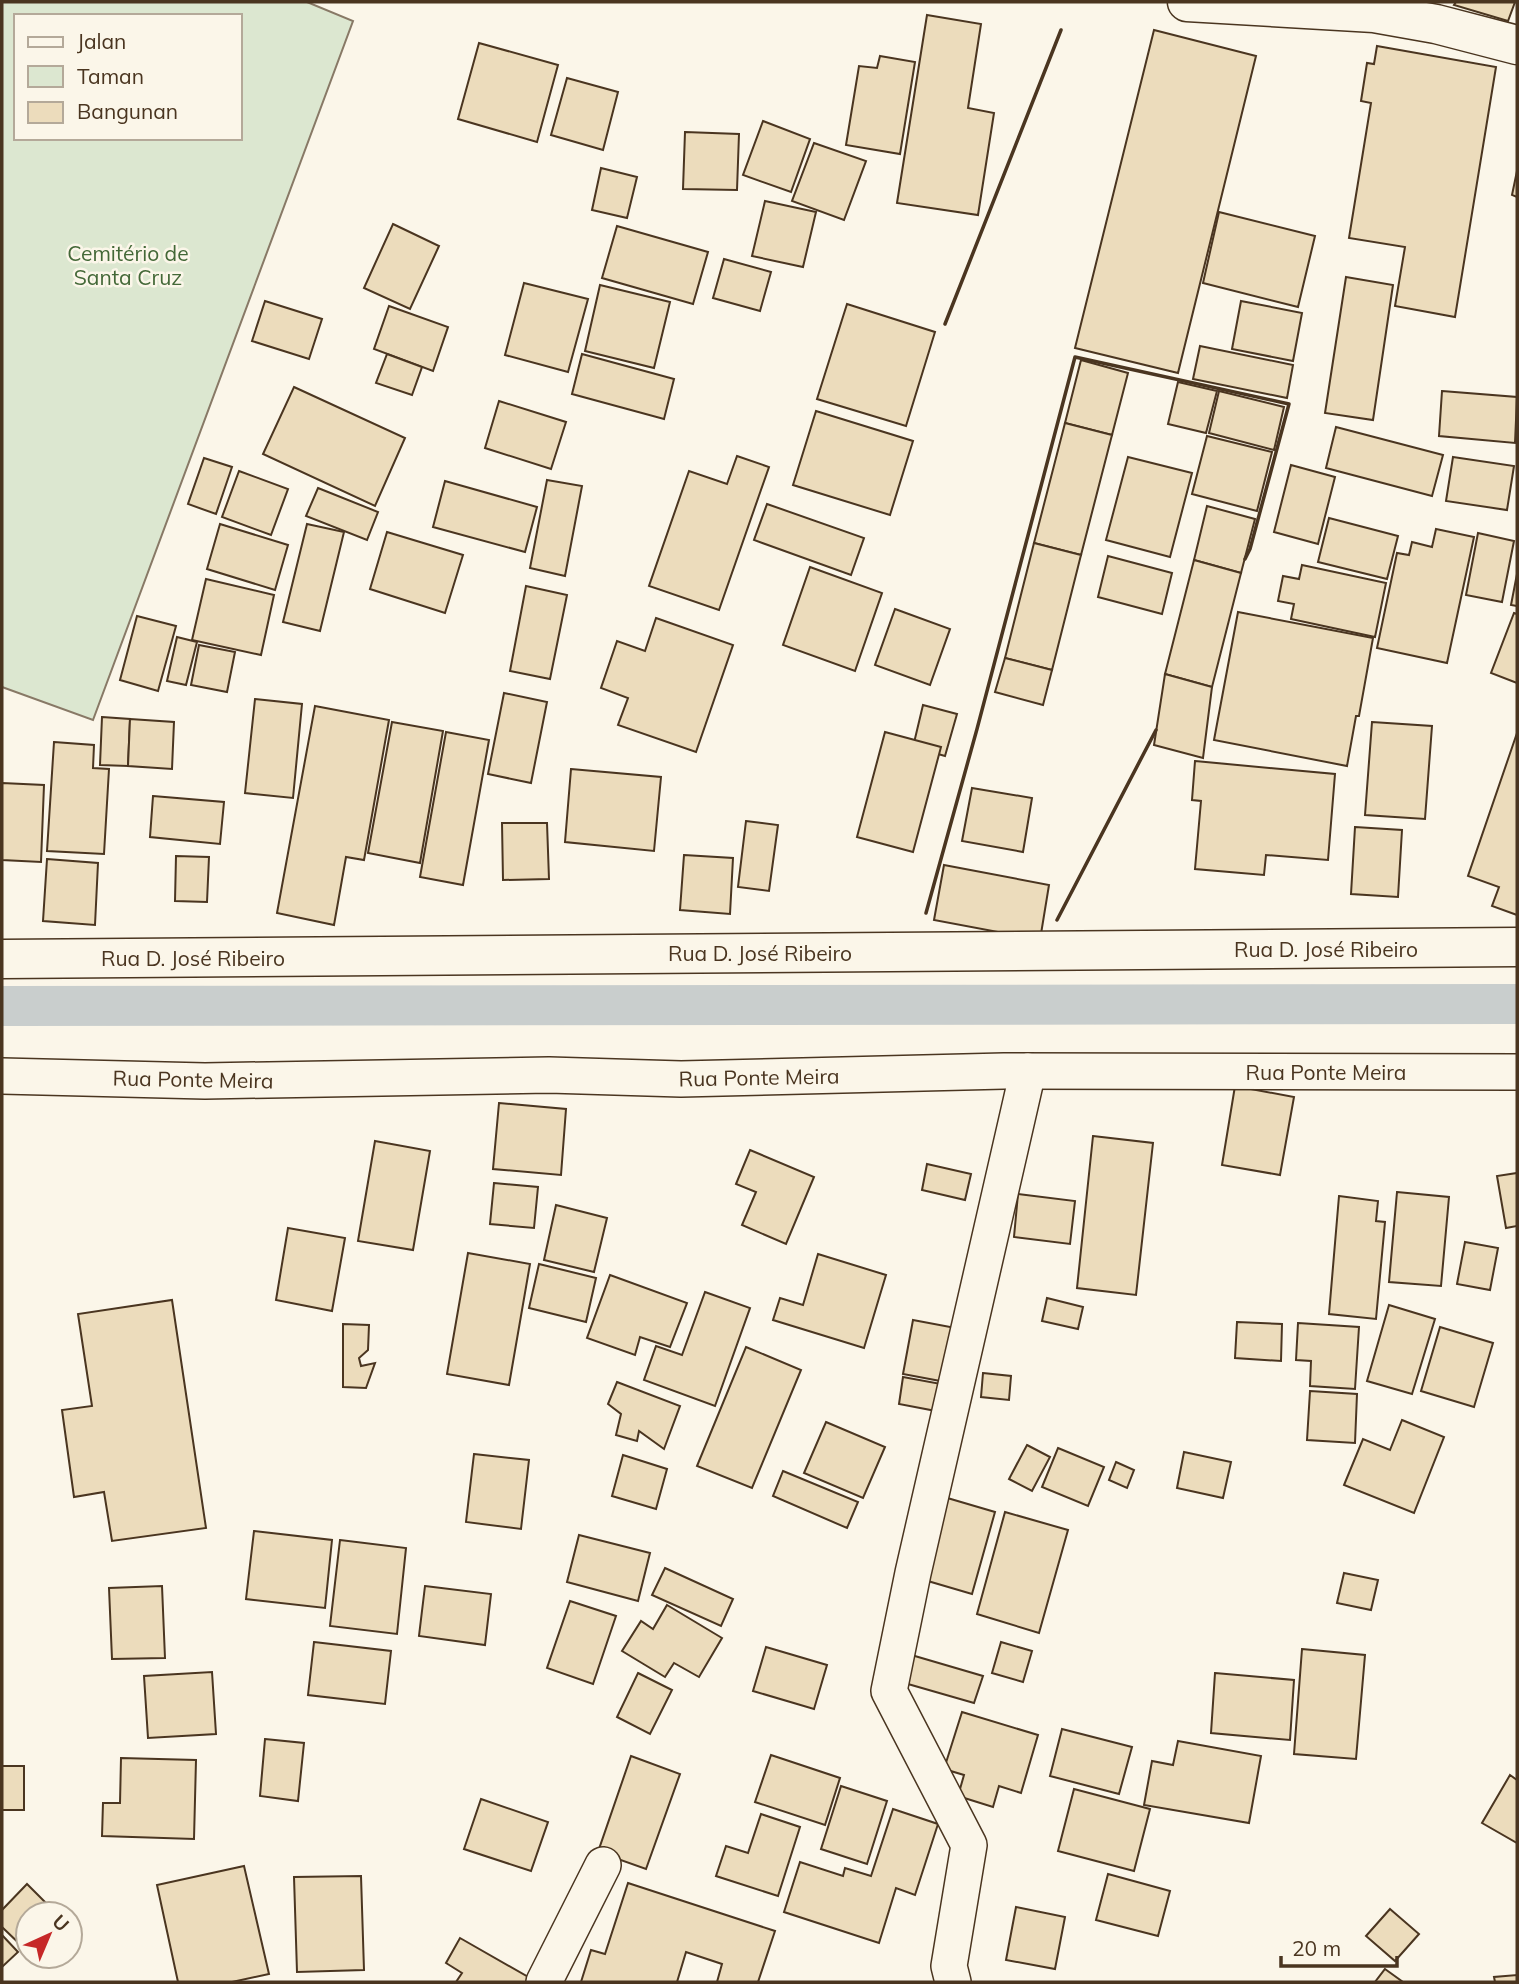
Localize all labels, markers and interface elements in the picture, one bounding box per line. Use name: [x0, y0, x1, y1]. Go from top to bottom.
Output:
legend: [14, 14, 242, 140]
text: Jalan: [77, 28, 126, 54]
text: Taman: [77, 63, 144, 89]
text: Bangunan: [77, 98, 178, 124]
park label: Cemitério de Santa Cruz: [67, 240, 189, 290]
street label: Rua D. José Ribeiro: [1234, 936, 1418, 962]
street label: Rua D. José Ribeiro: [668, 940, 852, 966]
street label: Rua D. José Ribeiro: [101, 945, 285, 971]
street label: Rua Ponte Meira: [1246, 1059, 1406, 1085]
street label: Rua Ponte Meira: [678, 1063, 840, 1091]
street label: Rua Ponte Meira: [112, 1065, 274, 1093]
north arrow: [14, 1900, 84, 1970]
text: U: [47, 1909, 74, 1936]
scale bar: [1281, 1924, 1396, 1968]
text: 20 m: [1292, 1935, 1341, 1961]

